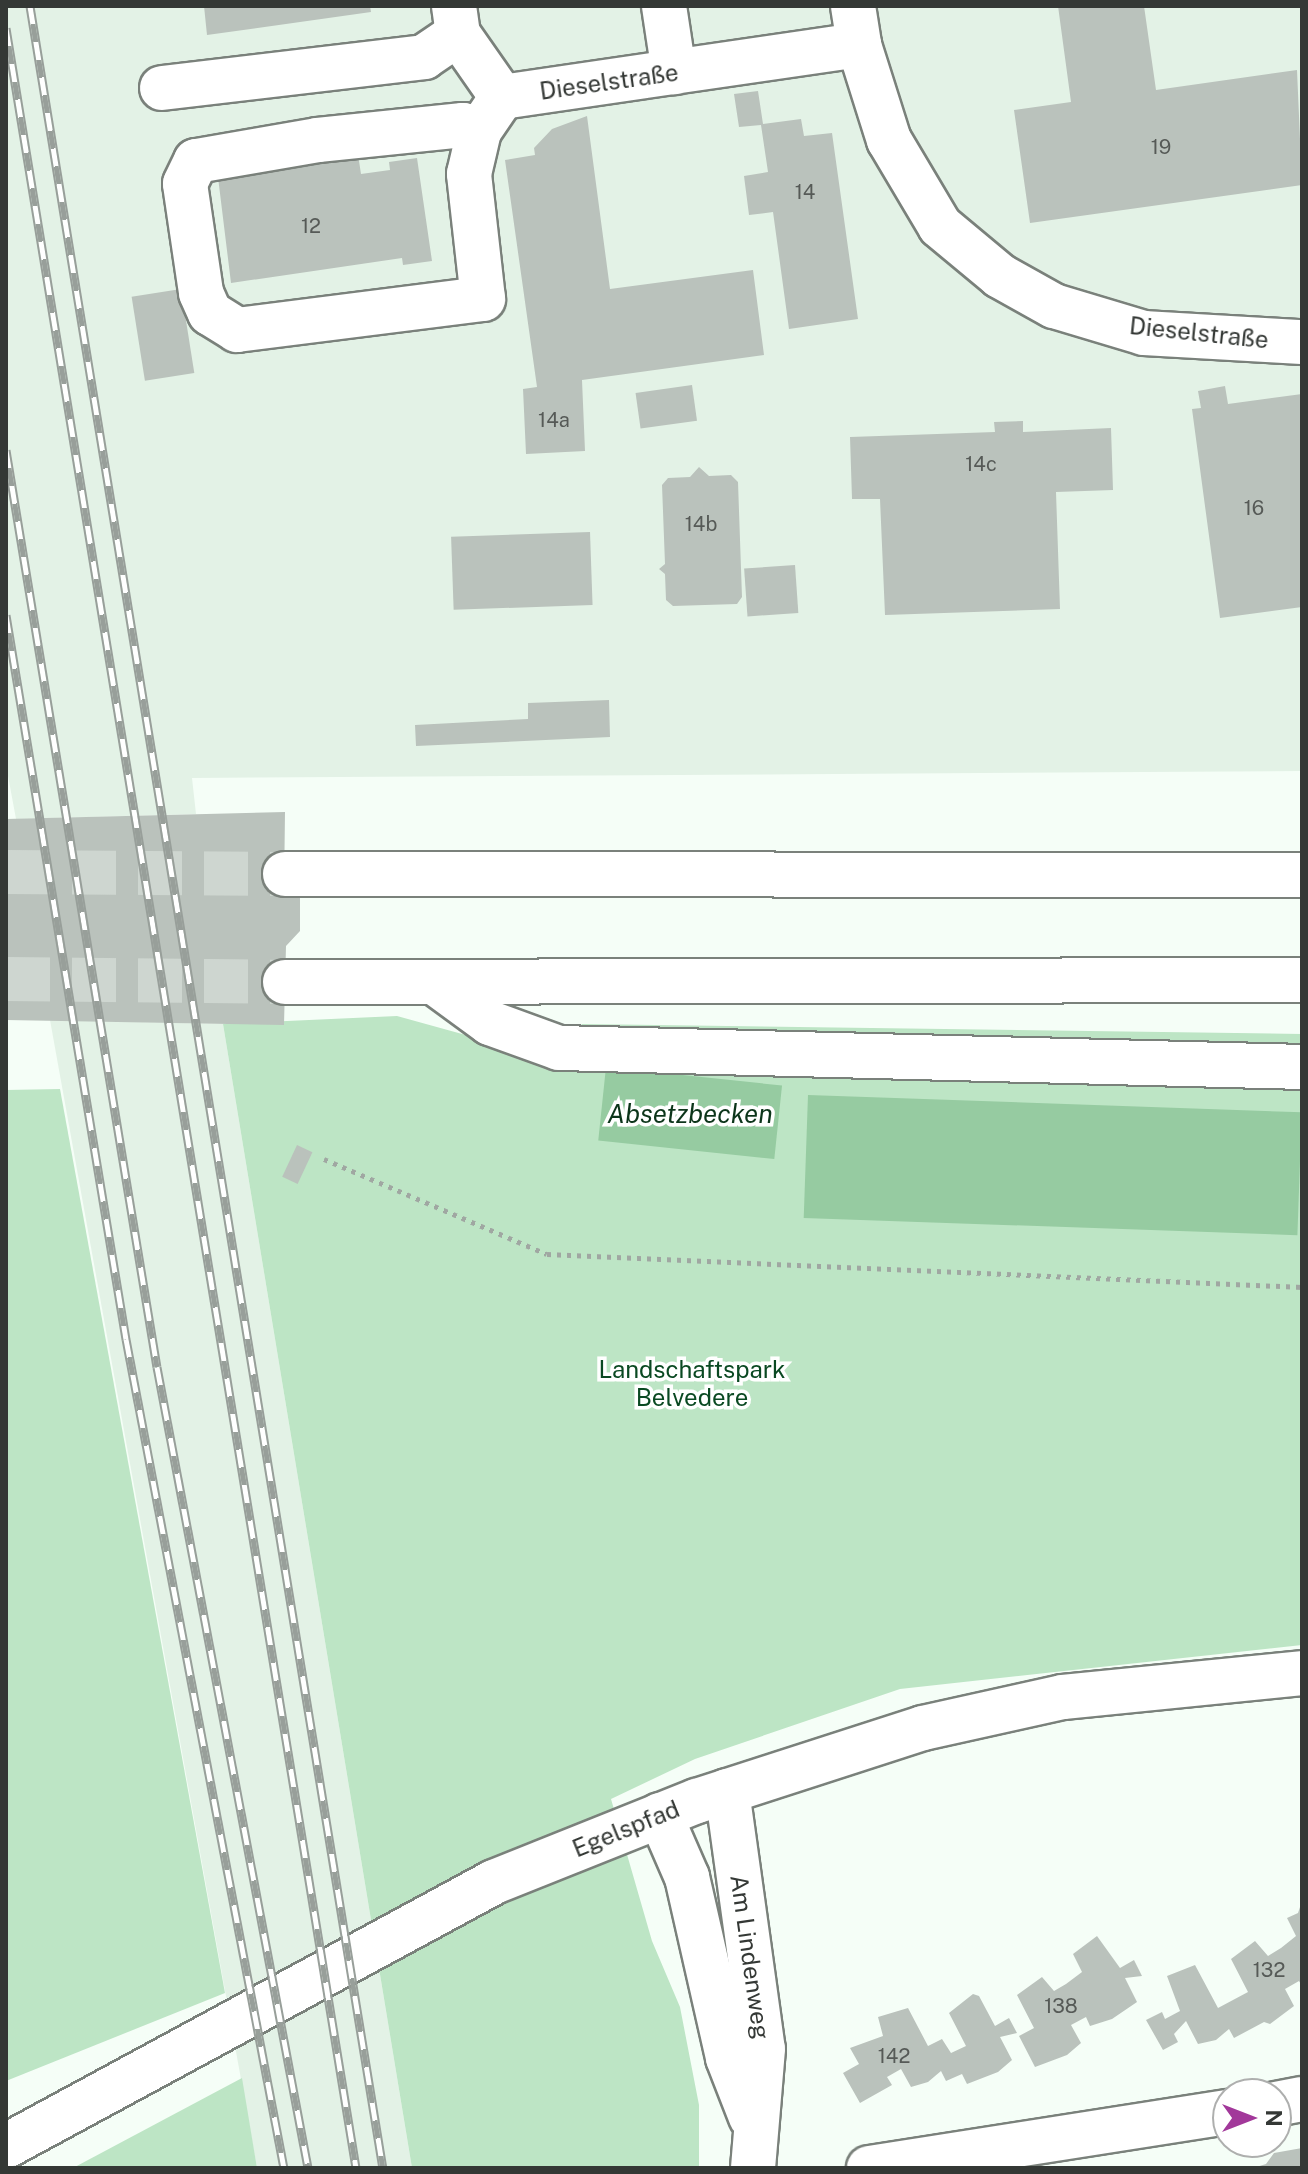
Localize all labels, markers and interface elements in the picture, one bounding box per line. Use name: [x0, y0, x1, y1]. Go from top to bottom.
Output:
street label: Dieselstraße: [538, 58, 680, 106]
house number: 19: [1151, 135, 1171, 159]
house number: 14: [795, 180, 815, 204]
house number: 12: [301, 214, 321, 238]
street label: Dieselstraße: [1128, 311, 1270, 355]
house number: 14a: [538, 408, 570, 432]
house number: 14c: [965, 452, 997, 476]
house number: 16: [1244, 496, 1264, 520]
house number: 14b: [685, 512, 717, 536]
water label: Absetzbecken: [607, 1098, 773, 1130]
park label: Landschaftspark Belvedere: [598, 1356, 786, 1412]
street label: Egelspfad: [568, 1795, 684, 1863]
street label: Am Lindenweg: [724, 1873, 776, 2041]
house number: 132: [1253, 1958, 1285, 1982]
house number: 138: [1044, 1994, 1078, 2018]
house number: 142: [878, 2044, 910, 2068]
north arrow: [1212, 2078, 1292, 2158]
text: N: [1261, 2109, 1287, 2127]

